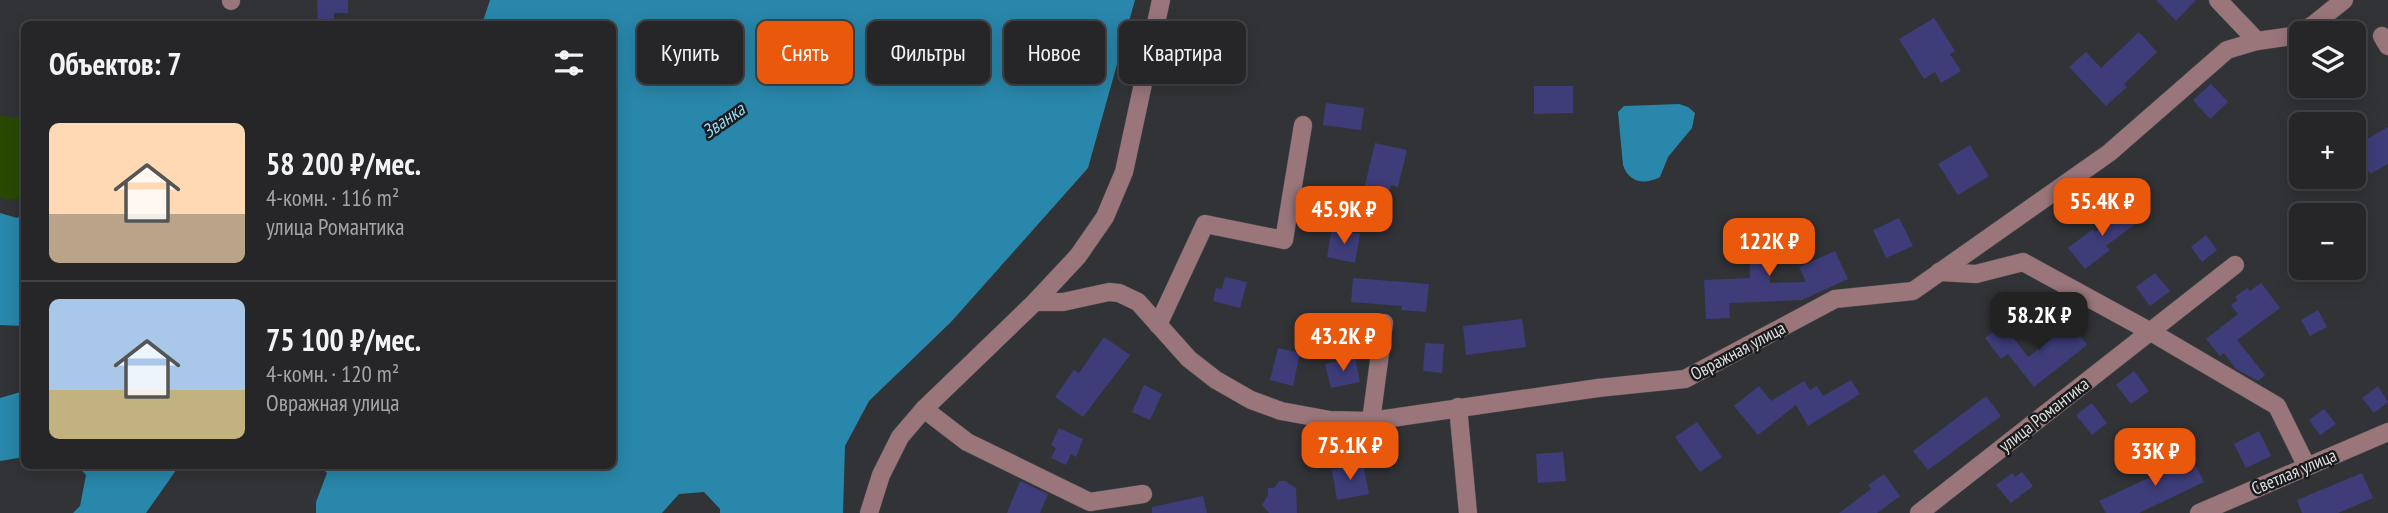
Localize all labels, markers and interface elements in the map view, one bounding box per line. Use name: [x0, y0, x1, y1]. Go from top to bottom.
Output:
chip: Купить: [637, 21, 743, 84]
chip: Снять: [757, 21, 853, 84]
chip: Фильтры: [867, 21, 990, 84]
chip: Новое: [1004, 21, 1105, 84]
chip: Квартира: [1119, 21, 1246, 84]
map controls: [2289, 21, 2366, 280]
button: layers: [2289, 21, 2366, 98]
text: Объектов: 7: [49, 44, 182, 83]
icon: filters: [550, 44, 588, 82]
water label: Званка: [697, 96, 750, 143]
button: +: [2289, 112, 2366, 189]
text: 58 200 ₽/мес.: [266, 144, 421, 183]
icon: home: [105, 151, 189, 235]
pin: 55.4K ₽: [2037, 178, 2167, 238]
text: 4-комн. · 116 m²: [266, 183, 399, 212]
text: 55.4K ₽: [2070, 186, 2134, 215]
pin: 45.9K ₽: [1279, 187, 1409, 246]
text: 45.9K ₽: [1312, 194, 1376, 223]
button: −: [2289, 203, 2366, 280]
text: улица Романтика: [266, 212, 404, 241]
pin: 122K ₽: [1712, 218, 1826, 278]
text: 122K ₽: [1739, 226, 1799, 255]
pin: 58.2K ₽: [1974, 292, 2104, 352]
text: 58.2K ₽: [2007, 300, 2071, 329]
pin: 43.2K ₽: [1278, 314, 1408, 373]
street label: Овражная улица: [1686, 316, 1789, 385]
text: 75 100 ₽/мес.: [266, 320, 421, 359]
text: 43.2K ₽: [1311, 321, 1375, 350]
icon: home: [105, 327, 189, 411]
text: 4-комн. · 120 m²: [266, 359, 399, 388]
street label: улица Романтика: [1994, 372, 2093, 457]
text: Овражная улица: [266, 388, 399, 417]
pin: 75.1K ₽: [1285, 422, 1415, 482]
pin: 33K ₽: [2106, 428, 2204, 488]
text: 75.1K ₽: [1318, 430, 1382, 459]
text: 33K ₽: [2130, 436, 2180, 465]
street label: Светлая улица: [2248, 443, 2340, 500]

